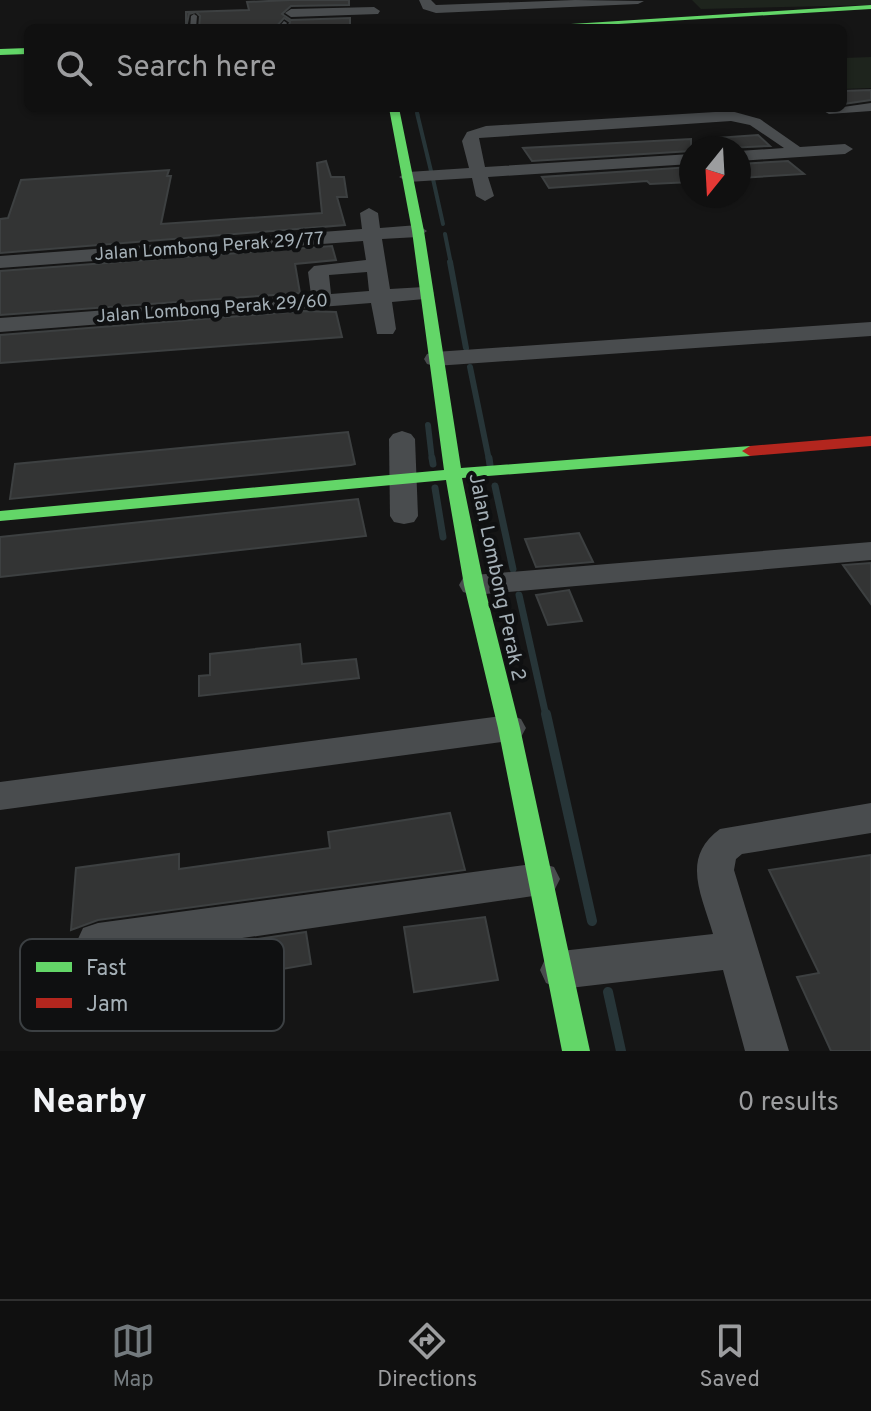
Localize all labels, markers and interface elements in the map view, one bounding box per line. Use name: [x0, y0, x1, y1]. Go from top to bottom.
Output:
search box: [24, 24, 847, 112]
icon: search: [52, 46, 96, 90]
text: Search here: [116, 50, 276, 87]
north arrow: [679, 136, 751, 208]
street label: Jalan Lombong Perak 29/77: [94, 228, 325, 267]
street label: Jalan Lombong Perak 29/60: [95, 290, 329, 329]
street label: Jalan Lombong Perak 2: [461, 471, 531, 684]
legend: [20, 939, 284, 1031]
text: Fast: [86, 956, 127, 983]
text: Jam: [86, 992, 129, 1019]
text: Nearby: [32, 1082, 147, 1125]
text: 0 results: [738, 1087, 839, 1120]
tab: Map: [111, 1319, 155, 1394]
tab: Directions: [377, 1319, 477, 1394]
tab: Saved: [699, 1319, 760, 1394]

